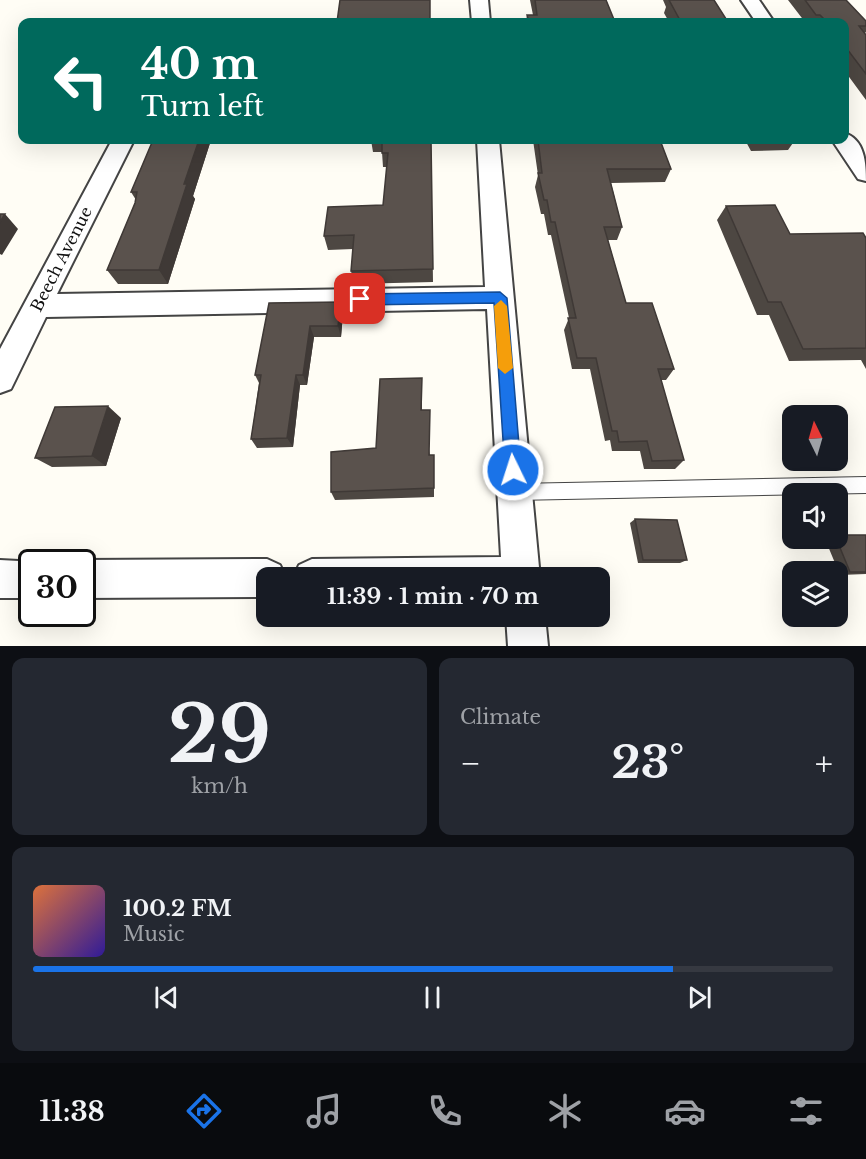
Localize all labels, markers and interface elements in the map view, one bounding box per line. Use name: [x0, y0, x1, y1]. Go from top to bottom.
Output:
text: 40 m: [141, 38, 258, 90]
icon: left: [42, 42, 120, 120]
text: Turn left: [141, 90, 264, 123]
street label: Beech Avenue: [26, 203, 96, 315]
pin: [334, 273, 385, 324]
icon: arrive: [343, 282, 376, 315]
north arrow: [782, 405, 848, 471]
map controls: [782, 405, 848, 627]
position arrow: [481, 438, 545, 502]
button: sound: [782, 483, 848, 549]
speed limit sign: 30: [18, 549, 96, 627]
button: layers: [782, 561, 848, 627]
text: 11:39 · 1 min · 70 m: [327, 583, 539, 610]
text: 29: [168, 686, 271, 783]
text: Climate: [460, 705, 541, 729]
text: 23°: [611, 734, 684, 790]
text: −: [460, 743, 481, 784]
text: +: [815, 743, 833, 784]
text: km/h: [191, 774, 248, 798]
text: 100.2 FM: [123, 895, 232, 922]
text: Music: [123, 922, 184, 946]
icon: previous: [150, 981, 183, 1014]
icon: pause: [416, 981, 449, 1014]
icon: next: [683, 981, 716, 1014]
icon: directions: [183, 1090, 225, 1132]
icon: music: [303, 1090, 345, 1132]
icon: phone: [424, 1090, 466, 1132]
icon: climate: [544, 1090, 586, 1132]
icon: car: [664, 1090, 706, 1132]
icon: filters: [785, 1090, 827, 1132]
text: 11:38: [39, 1095, 105, 1128]

